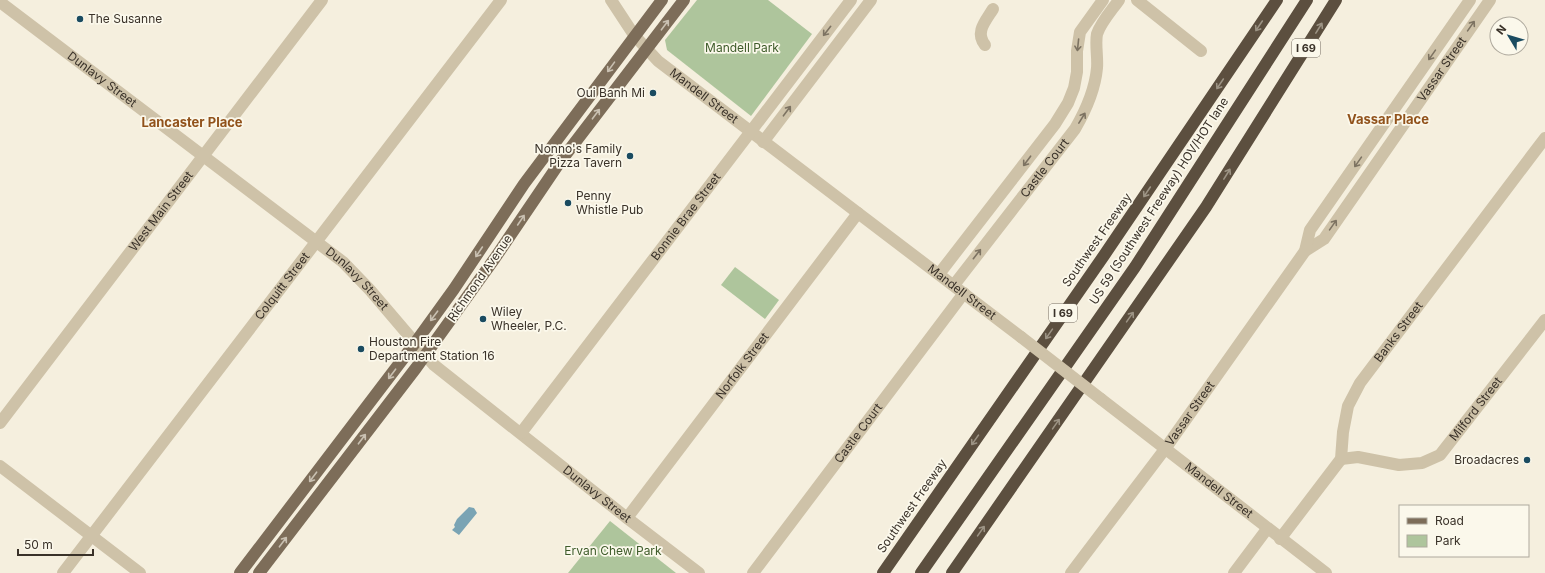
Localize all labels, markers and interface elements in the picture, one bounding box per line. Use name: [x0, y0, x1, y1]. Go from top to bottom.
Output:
place label: The Susanne: [88, 11, 162, 26]
marker: The Susanne: [75, 14, 85, 24]
north arrow: [1489, 16, 1529, 56]
one-way arrow: [661, 19, 669, 30]
one-way arrow: [1255, 20, 1263, 31]
one-way arrow: [1467, 21, 1475, 32]
one-way arrow: [1315, 22, 1323, 34]
text: N: [1493, 22, 1509, 37]
one-way arrow: [823, 25, 831, 36]
street label: Vassar Street: [1414, 34, 1469, 104]
one-way arrow: [1074, 38, 1082, 51]
road number: I 69: [1292, 39, 1320, 57]
park label: Mandell Park: [705, 40, 779, 55]
street label: Dunlavy Street: [65, 48, 140, 110]
one-way arrow: [1428, 49, 1436, 60]
one-way arrow: [607, 61, 615, 72]
street label: Mandell Street: [667, 65, 742, 126]
one-way arrow: [1216, 79, 1224, 90]
place label: Oui Banh Mi: [577, 85, 645, 100]
marker: Oui Banh Mi: [648, 88, 658, 98]
street label: US 59 (Southwest Freeway) HOV/HOT lane: [1087, 95, 1231, 307]
one-way arrow: [782, 105, 791, 116]
one-way arrow: [592, 109, 601, 120]
district label: Vassar Place: [1347, 111, 1429, 127]
one-way arrow: [1077, 112, 1086, 123]
district label: Lancaster Place: [141, 114, 243, 130]
street label: Castle Court: [1017, 135, 1072, 200]
place label: Nonno's Family Pizza Tavern: [535, 141, 622, 170]
marker: Nonno's Family Pizza Tavern: [625, 151, 635, 161]
one-way arrow: [1023, 155, 1031, 166]
one-way arrow: [1354, 156, 1362, 167]
street label: West Main Street: [125, 168, 196, 254]
one-way arrow: [1223, 168, 1231, 180]
street label: Bonnie Brae Street: [647, 170, 724, 263]
one-way arrow: [1143, 186, 1151, 197]
place label: Penny Whistle Pub: [576, 188, 643, 217]
street label: Southwest Freeway: [1059, 190, 1135, 290]
marker: Penny Whistle Pub: [563, 198, 573, 208]
one-way arrow: [517, 215, 525, 226]
one-way arrow: [1329, 220, 1337, 231]
street label: Richmond Avenue: [444, 232, 515, 324]
street label: Dunlavy Street: [323, 244, 392, 313]
one-way arrow: [475, 246, 483, 257]
street label: Colquitt Street: [251, 249, 312, 323]
one-way arrow: [973, 249, 982, 260]
street label: Mandell Street: [925, 261, 999, 323]
street label: Banks Street: [1370, 298, 1426, 365]
place label: Wiley Wheeler, P.C.: [491, 304, 567, 333]
road number: I 69: [1049, 304, 1077, 322]
one-way arrow: [430, 310, 438, 321]
one-way arrow: [1126, 312, 1134, 323]
marker: Wiley Wheeler, P.C.: [478, 314, 488, 324]
one-way arrow: [1045, 328, 1053, 339]
street label: Norfolk Street: [712, 329, 772, 401]
place label: Houston Fire Department Station 16: [369, 334, 495, 363]
marker: Houston Fire Department Station 16: [356, 344, 366, 354]
one-way arrow: [387, 368, 396, 379]
street label: Milford Street: [1446, 374, 1505, 444]
street label: Vassar Street: [1162, 378, 1218, 448]
street label: Castle Court: [831, 400, 885, 466]
one-way arrow: [1052, 418, 1060, 430]
one-way arrow: [358, 433, 366, 444]
one-way arrow: [971, 434, 979, 445]
place label: Broadacres: [1454, 452, 1519, 467]
marker: Broadacres: [1522, 455, 1532, 465]
street label: Southwest Freeway: [874, 456, 950, 556]
street label: Mandell Street: [1182, 459, 1256, 521]
street label: Dunlavy Street: [560, 462, 635, 526]
one-way arrow: [308, 471, 317, 482]
legend: [1399, 505, 1529, 557]
text: Road: [1435, 513, 1464, 528]
one-way arrow: [977, 525, 985, 536]
scale bar: [18, 531, 93, 557]
text: Park: [1435, 533, 1461, 548]
text: 50 m: [24, 537, 53, 552]
one-way arrow: [279, 537, 287, 548]
park label: Ervan Chew Park: [564, 543, 662, 558]

